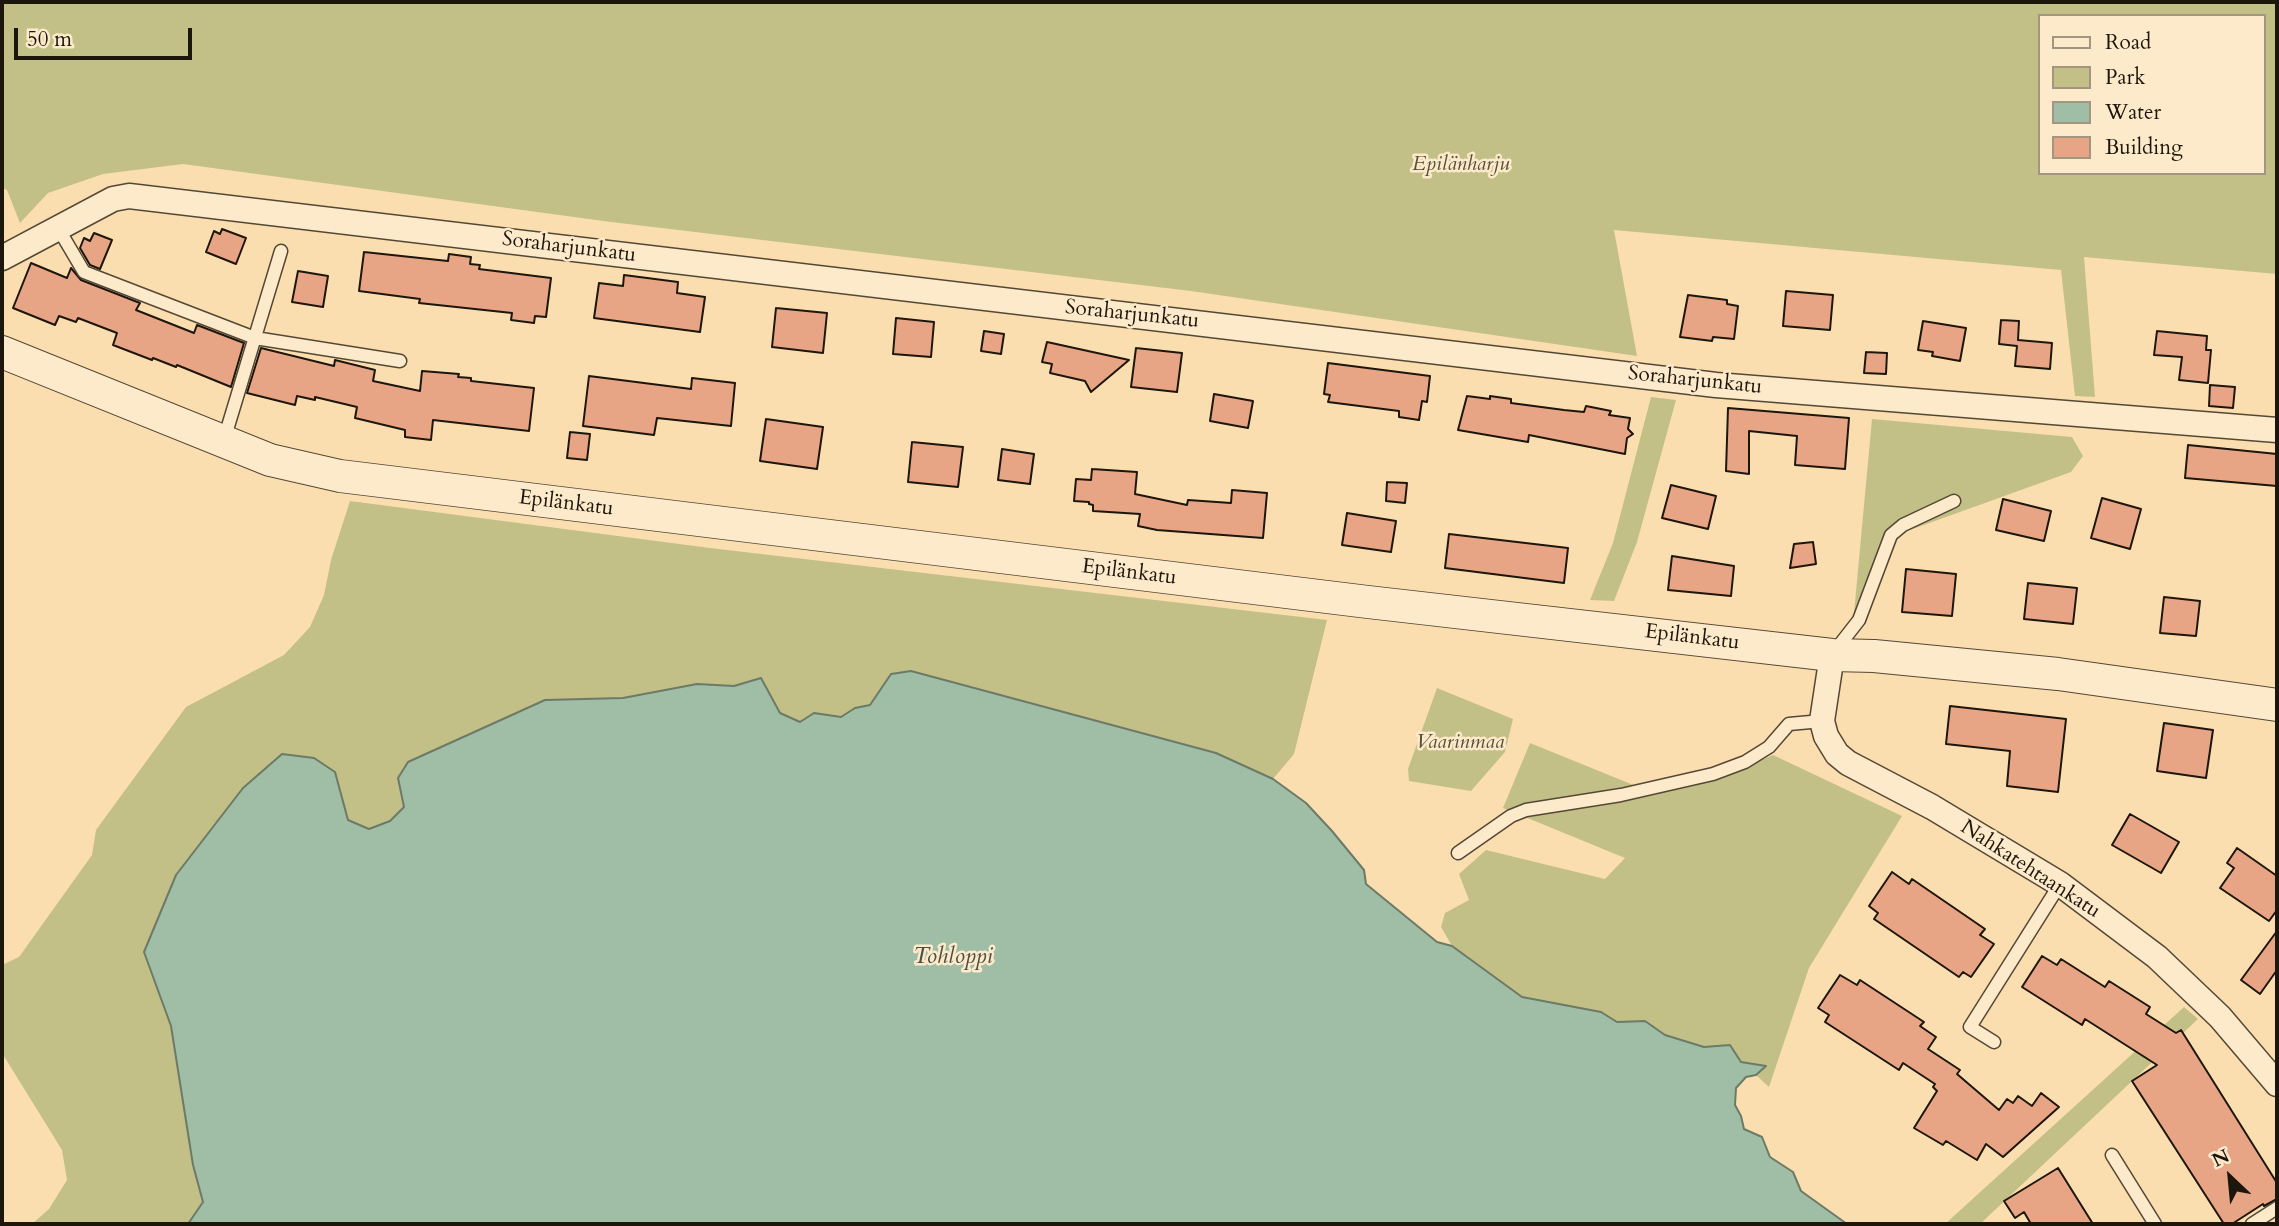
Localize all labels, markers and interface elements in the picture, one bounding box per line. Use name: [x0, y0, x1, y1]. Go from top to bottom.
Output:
scale bar: [18, 14, 196, 58]
legend: [2038, 14, 2265, 175]
text: 50 m: [27, 25, 72, 54]
text: Road: [2105, 28, 2151, 57]
text: Park: [2105, 63, 2145, 92]
text: Water: [2105, 98, 2161, 127]
text: Building: [2105, 133, 2183, 162]
park label: Epilänharju: [1412, 152, 1510, 178]
street label: Soraharjunkatu: [501, 227, 637, 269]
street label: Soraharjunkatu: [1064, 295, 1200, 335]
street label: Soraharjunkatu: [1627, 361, 1763, 401]
street label: Epilänkatu: [517, 486, 615, 522]
street label: Epilänkatu: [1080, 555, 1178, 591]
street label: Epilänkatu: [1643, 620, 1741, 656]
park label: Vaarinmaa: [1416, 730, 1504, 756]
street label: Nahkatehtaankatu: [1955, 815, 2105, 925]
water label: Tohloppi: [913, 944, 993, 972]
north arrow: [2195, 1142, 2265, 1212]
text: N: [2208, 1143, 2234, 1173]

